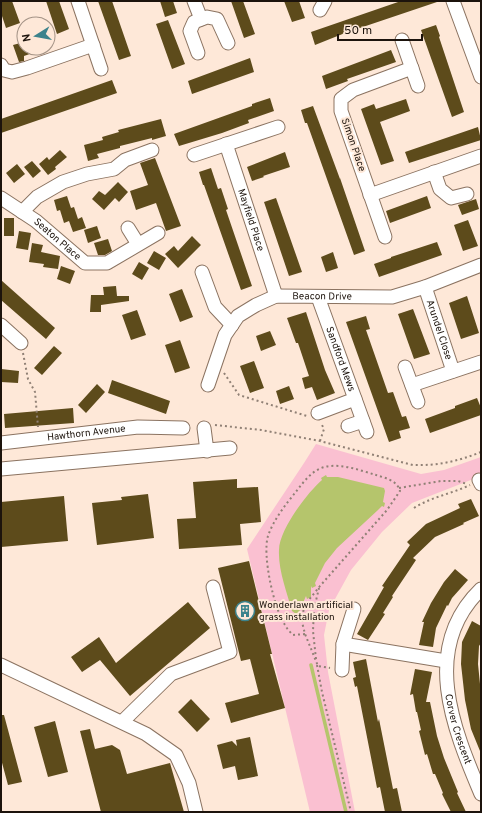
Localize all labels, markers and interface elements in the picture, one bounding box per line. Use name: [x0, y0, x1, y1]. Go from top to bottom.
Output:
north arrow: [16, 16, 56, 56]
scale bar: [338, 16, 422, 42]
text: 50 m: [344, 23, 372, 39]
text: N: [20, 33, 35, 43]
street label: Simon Place: [338, 117, 368, 173]
street label: Mayfield Place: [235, 187, 267, 253]
street label: Seaton Place: [31, 215, 84, 263]
street label: Beacon Drive: [292, 290, 352, 303]
street label: Arundel Close: [423, 298, 455, 361]
street label: Sandford Mews: [323, 325, 358, 394]
street label: Hawthorn Avenue: [46, 422, 126, 444]
place label: Wonderlawn artificial grass installation: [259, 599, 353, 624]
building icon: Wonderlawn artificial grass installation: [234, 600, 256, 622]
street label: Corver Crescent: [442, 693, 475, 766]

